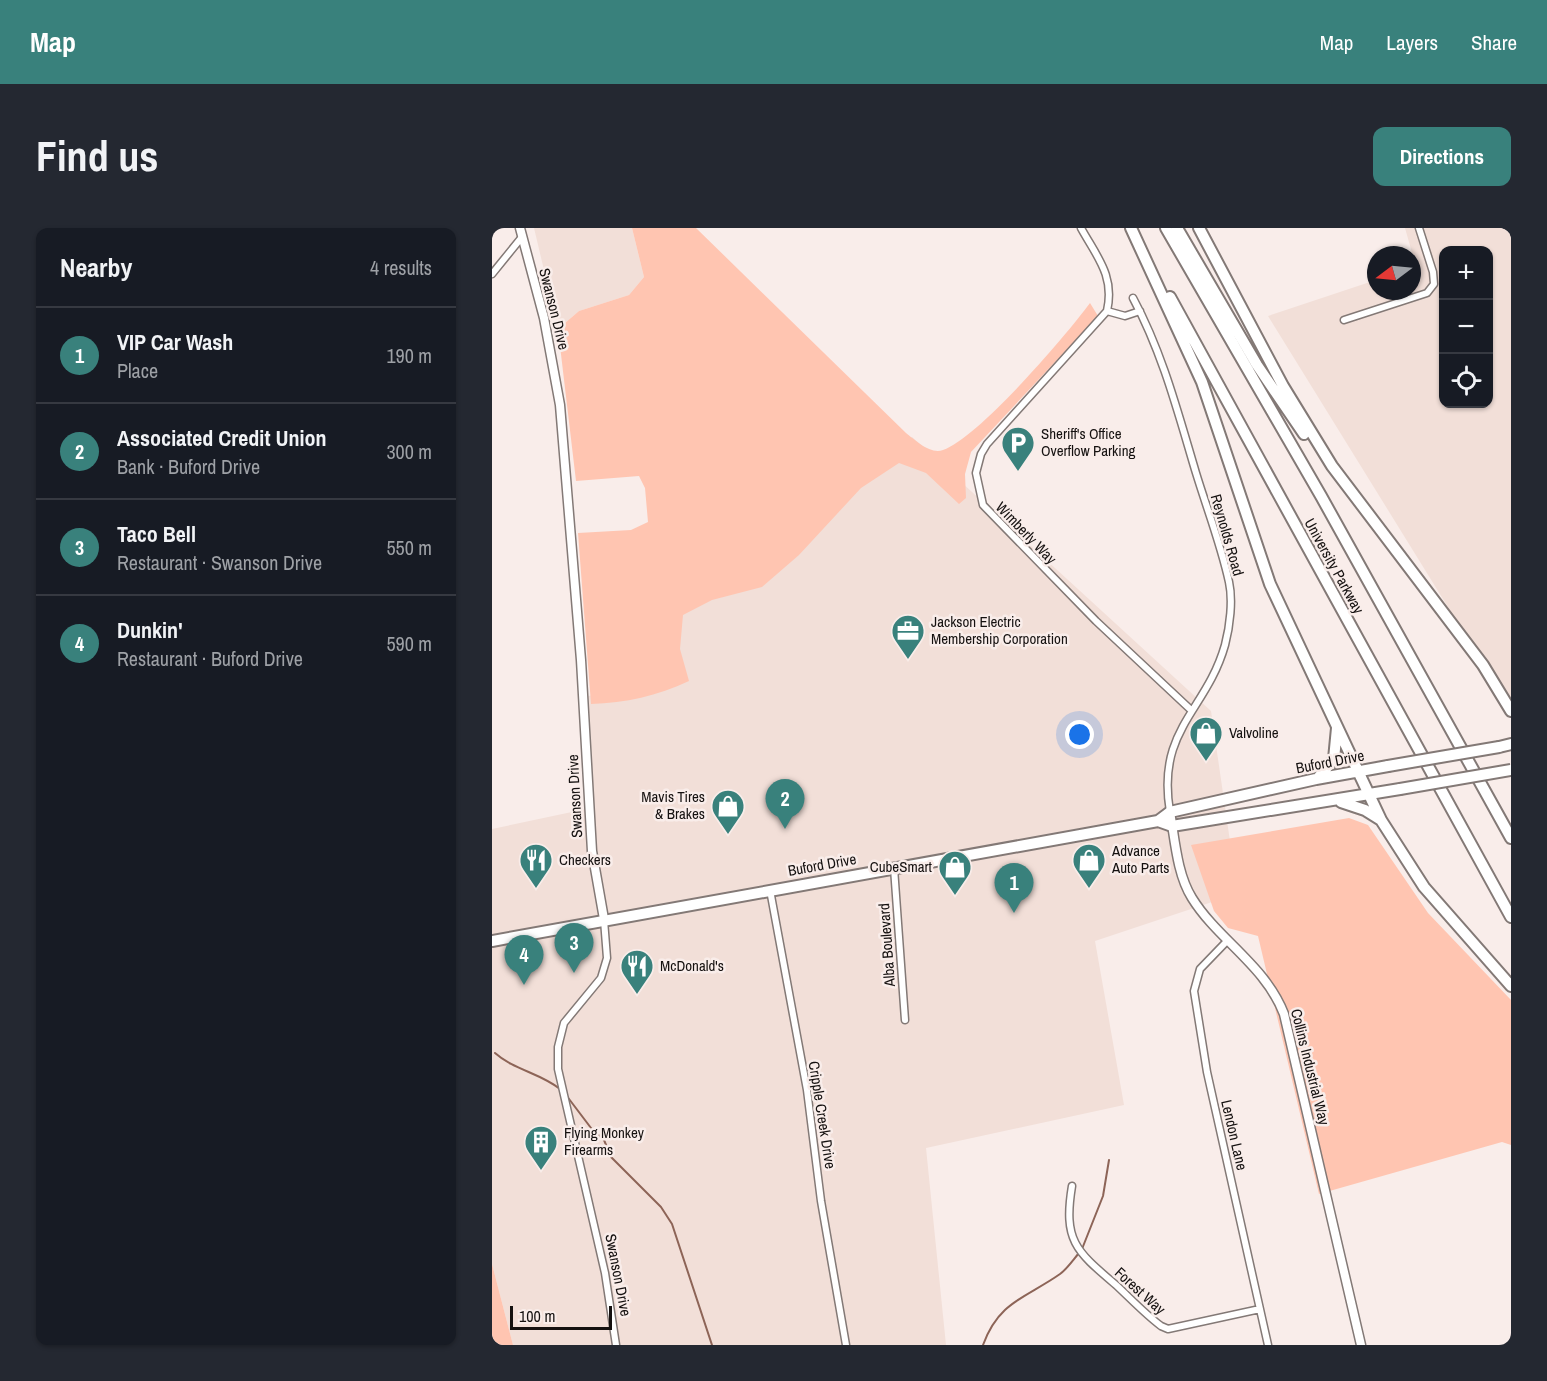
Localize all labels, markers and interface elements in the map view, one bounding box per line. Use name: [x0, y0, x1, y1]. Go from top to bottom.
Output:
text: Map: [30, 23, 76, 61]
text: Map: [1320, 28, 1353, 57]
text: Layers: [1386, 28, 1438, 57]
text: Share: [1471, 28, 1517, 57]
button: Directions: [1373, 127, 1511, 186]
text: Find us: [36, 128, 158, 184]
north arrow: [1367, 246, 1421, 300]
map controls: [1439, 246, 1493, 408]
button: +: [1439, 246, 1493, 300]
text: Nearby: [60, 250, 132, 285]
text: 4 results: [370, 254, 432, 281]
street label: Swanson Drive: [534, 266, 575, 352]
button: −: [1439, 300, 1493, 354]
text: VIP Car Wash: [117, 327, 233, 357]
text: 1: [75, 342, 84, 369]
text: 190 m: [386, 342, 432, 369]
button: locate: [1439, 354, 1493, 408]
text: Place: [117, 357, 158, 384]
text: Associated Credit Union: [117, 423, 327, 453]
place label: Sheriff's Office Overflow Parking: [1041, 423, 1135, 461]
parking icon: Sheriff's Office Overflow Parking: [1000, 425, 1036, 472]
text: 2: [75, 438, 84, 465]
text: 300 m: [386, 438, 432, 465]
text: Bank · Buford Drive: [117, 453, 260, 480]
street label: Reynolds Road: [1206, 492, 1249, 578]
street label: Wimberly Way: [991, 497, 1062, 569]
street label: University Parkway: [1300, 514, 1370, 618]
text: Taco Bell: [117, 519, 196, 549]
text: 3: [75, 534, 84, 561]
text: 550 m: [386, 534, 432, 561]
text: Restaurant · Swanson Drive: [117, 549, 322, 576]
place label: Jackson Electric Membership Corporation: [931, 611, 1068, 649]
office icon: Jackson Electric Membership Corporation: [890, 613, 926, 660]
text: Dunkin': [117, 615, 182, 645]
text: 4: [75, 630, 84, 657]
text: 590 m: [386, 630, 432, 657]
text: Restaurant · Buford Drive: [117, 645, 303, 672]
shop icon: Valvoline: [1188, 715, 1224, 762]
your location: [1065, 720, 1094, 749]
place label: Valvoline: [1229, 722, 1279, 743]
street label: Buford Drive: [1294, 745, 1366, 778]
street label: Swanson Drive: [562, 754, 587, 838]
pin: 2: [766, 780, 804, 829]
place label: Mavis Tires & Brakes: [641, 786, 705, 824]
shop icon: Mavis Tires & Brakes: [710, 788, 746, 835]
place label: Advance Auto Parts: [1111, 840, 1169, 878]
restaurant icon: Checkers: [518, 842, 554, 889]
shop icon: Advance Auto Parts: [1071, 842, 1107, 889]
street label: Buford Drive: [786, 848, 858, 881]
place label: Checkers: [559, 849, 611, 870]
shop icon: CubeSmart: [937, 849, 973, 896]
place label: CubeSmart: [870, 856, 933, 877]
pin: 1: [994, 864, 1034, 913]
street label: Alba Boulevard: [873, 903, 900, 988]
pin: 3: [554, 924, 593, 973]
pin: 4: [504, 936, 543, 985]
restaurant icon: McDonald's: [619, 948, 655, 995]
place label: McDonald's: [660, 955, 724, 976]
street label: Collins Industrial Way: [1286, 1007, 1335, 1128]
street label: Cripple Creek Drive: [804, 1060, 841, 1170]
street label: Lendon Lane: [1216, 1098, 1253, 1172]
place label: Flying Monkey Firearms: [564, 1122, 645, 1160]
building icon: Flying Monkey Firearms: [523, 1124, 559, 1171]
street label: Swanson Drive: [600, 1232, 637, 1318]
street label: Forest Way: [1110, 1262, 1171, 1320]
scale bar: [510, 1303, 612, 1330]
text: 100 m: [519, 1305, 555, 1327]

